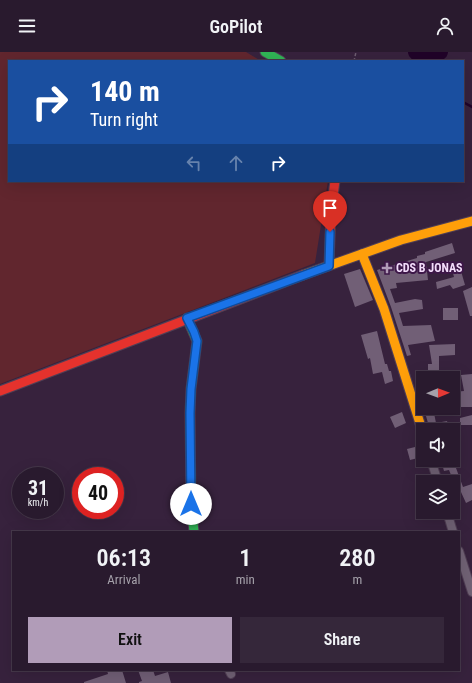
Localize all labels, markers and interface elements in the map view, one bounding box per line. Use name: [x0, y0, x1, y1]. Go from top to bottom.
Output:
icon: menu: [16, 15, 38, 37]
icon: person: [434, 15, 456, 37]
text: GoPilot: [209, 16, 263, 37]
text: 140 m: [90, 75, 160, 108]
icon: right: [24, 76, 76, 128]
text: Turn right: [90, 109, 158, 130]
icon: left: [183, 152, 205, 174]
icon: ahead: [225, 152, 247, 174]
icon: right: [267, 152, 289, 174]
pin: [313, 191, 347, 232]
icon: arrive: [319, 197, 341, 219]
place label: CDS B JONAS: [396, 261, 463, 275]
marker: CDS B JONAS: [381, 262, 393, 274]
north arrow: [416, 371, 460, 415]
map controls: [416, 371, 460, 519]
button: sound: [416, 423, 460, 467]
speed limit sign: 40: [72, 467, 124, 519]
button: layers: [416, 475, 460, 519]
text: 31: [28, 476, 48, 500]
position arrow: [170, 483, 212, 525]
text: km/h: [28, 497, 48, 508]
text: 06:13: [97, 544, 151, 572]
text: 1: [239, 544, 251, 572]
text: 280: [339, 544, 375, 572]
text: Arrival: [107, 572, 140, 587]
text: min: [236, 572, 255, 587]
text: m: [352, 572, 362, 587]
button: Exit: [28, 617, 232, 663]
button: Share: [240, 617, 444, 663]

